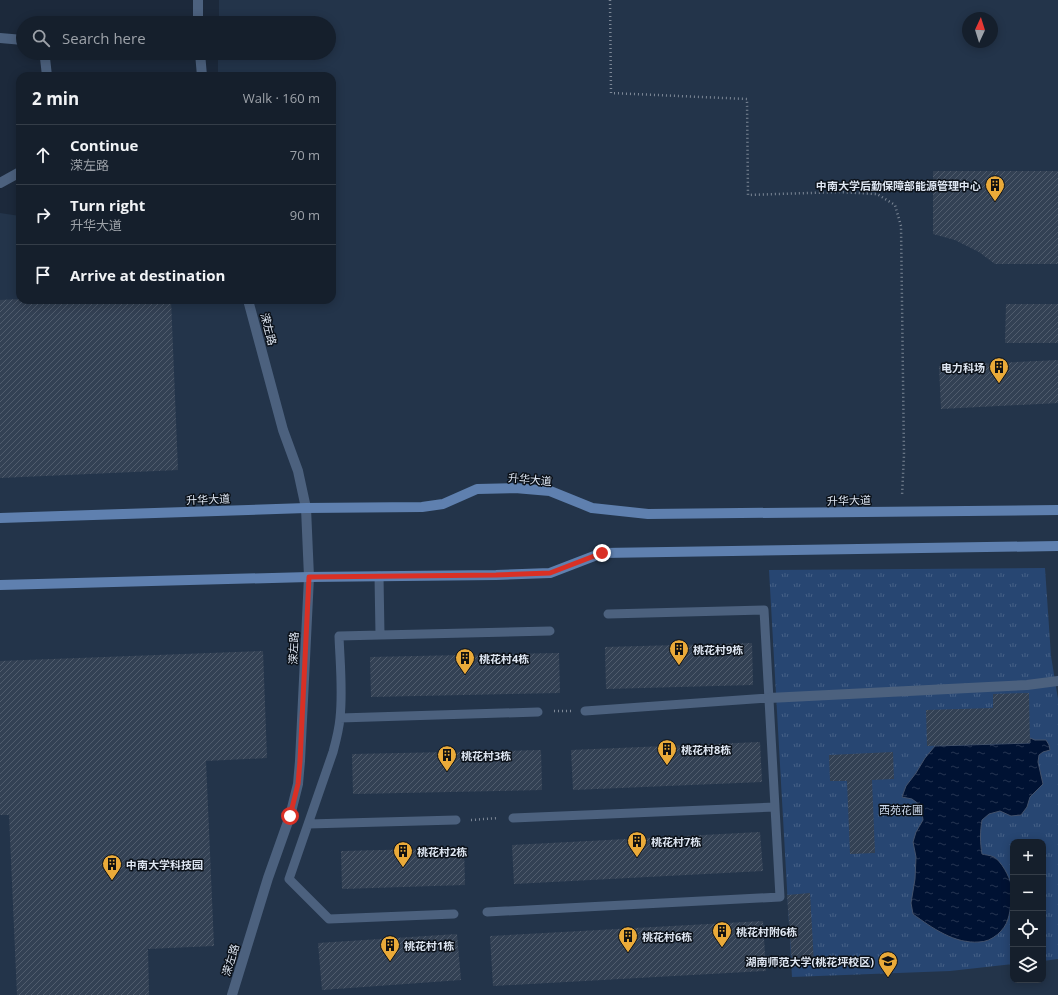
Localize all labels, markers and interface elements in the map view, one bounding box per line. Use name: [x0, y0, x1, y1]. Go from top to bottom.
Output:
north arrow: [962, 12, 998, 48]
search box: [16, 16, 336, 60]
icon: search: [30, 27, 52, 49]
text: Search here: [62, 28, 146, 48]
text: 2 min: [32, 87, 79, 110]
text: Walk · 160 m: [243, 89, 320, 107]
text: Continue: [70, 135, 138, 155]
icon: ahead: [32, 144, 54, 166]
text: 70 m: [290, 146, 320, 164]
text: 溁左路: [70, 156, 109, 174]
building icon: 中南大学后勤保障部能源管理中心: [984, 174, 1006, 202]
place label: 中南大学后勤保障部能源管理中心: [816, 178, 981, 193]
text: Turn right: [70, 195, 145, 215]
icon: right: [32, 204, 54, 226]
text: 90 m: [290, 206, 320, 224]
text: 升华大道: [70, 216, 122, 234]
icon: arrive: [32, 264, 54, 286]
text: Arrive at destination: [70, 265, 225, 285]
street label: 溁左路: [257, 311, 281, 347]
building icon: 电力科场: [988, 356, 1010, 384]
place label: 电力科场: [941, 360, 985, 375]
street label: 升华大道: [507, 470, 553, 488]
street label: 升华大道: [186, 491, 230, 507]
street label: 升华大道: [827, 492, 871, 508]
route end: [593, 544, 611, 562]
street label: 溁左路: [285, 631, 301, 665]
building icon: 桃花村9栋: [668, 638, 690, 666]
place label: 桃花村9栋: [693, 642, 743, 657]
building icon: 桃花村4栋: [454, 647, 476, 675]
place label: 桃花村4栋: [479, 651, 529, 666]
building icon: 桃花村8栋: [656, 738, 678, 766]
place label: 桃花村8栋: [681, 742, 731, 757]
building icon: 桃花村3栋: [436, 744, 458, 772]
place label: 桃花村3栋: [461, 748, 511, 763]
park label: 西苑花圃: [879, 802, 923, 817]
route start: [281, 807, 299, 825]
building icon: 桃花村7栋: [626, 830, 648, 858]
place label: 桃花村7栋: [651, 834, 701, 849]
map controls: [1010, 839, 1046, 983]
button: +: [1010, 839, 1046, 875]
building icon: 桃花村2栋: [392, 840, 414, 868]
place label: 桃花村2栋: [417, 844, 467, 859]
building icon: 中南大学科技园: [101, 853, 123, 881]
place label: 中南大学科技园: [126, 857, 203, 872]
button: −: [1010, 875, 1046, 911]
button: locate: [1010, 911, 1046, 947]
building icon: 桃花村附6栋: [711, 920, 733, 948]
place label: 桃花村附6栋: [736, 924, 797, 939]
building icon: 桃花村6栋: [617, 925, 639, 953]
place label: 桃花村6栋: [642, 929, 692, 944]
building icon: 桃花村1栋: [379, 934, 401, 962]
place label: 桃花村1栋: [404, 938, 454, 953]
street label: 溁左路: [218, 942, 242, 978]
button: layers: [1010, 947, 1046, 983]
school or university icon: 湖南师范大学(桃花坪校区): [877, 950, 899, 978]
place label: 湖南师范大学(桃花坪校区): [746, 954, 874, 969]

